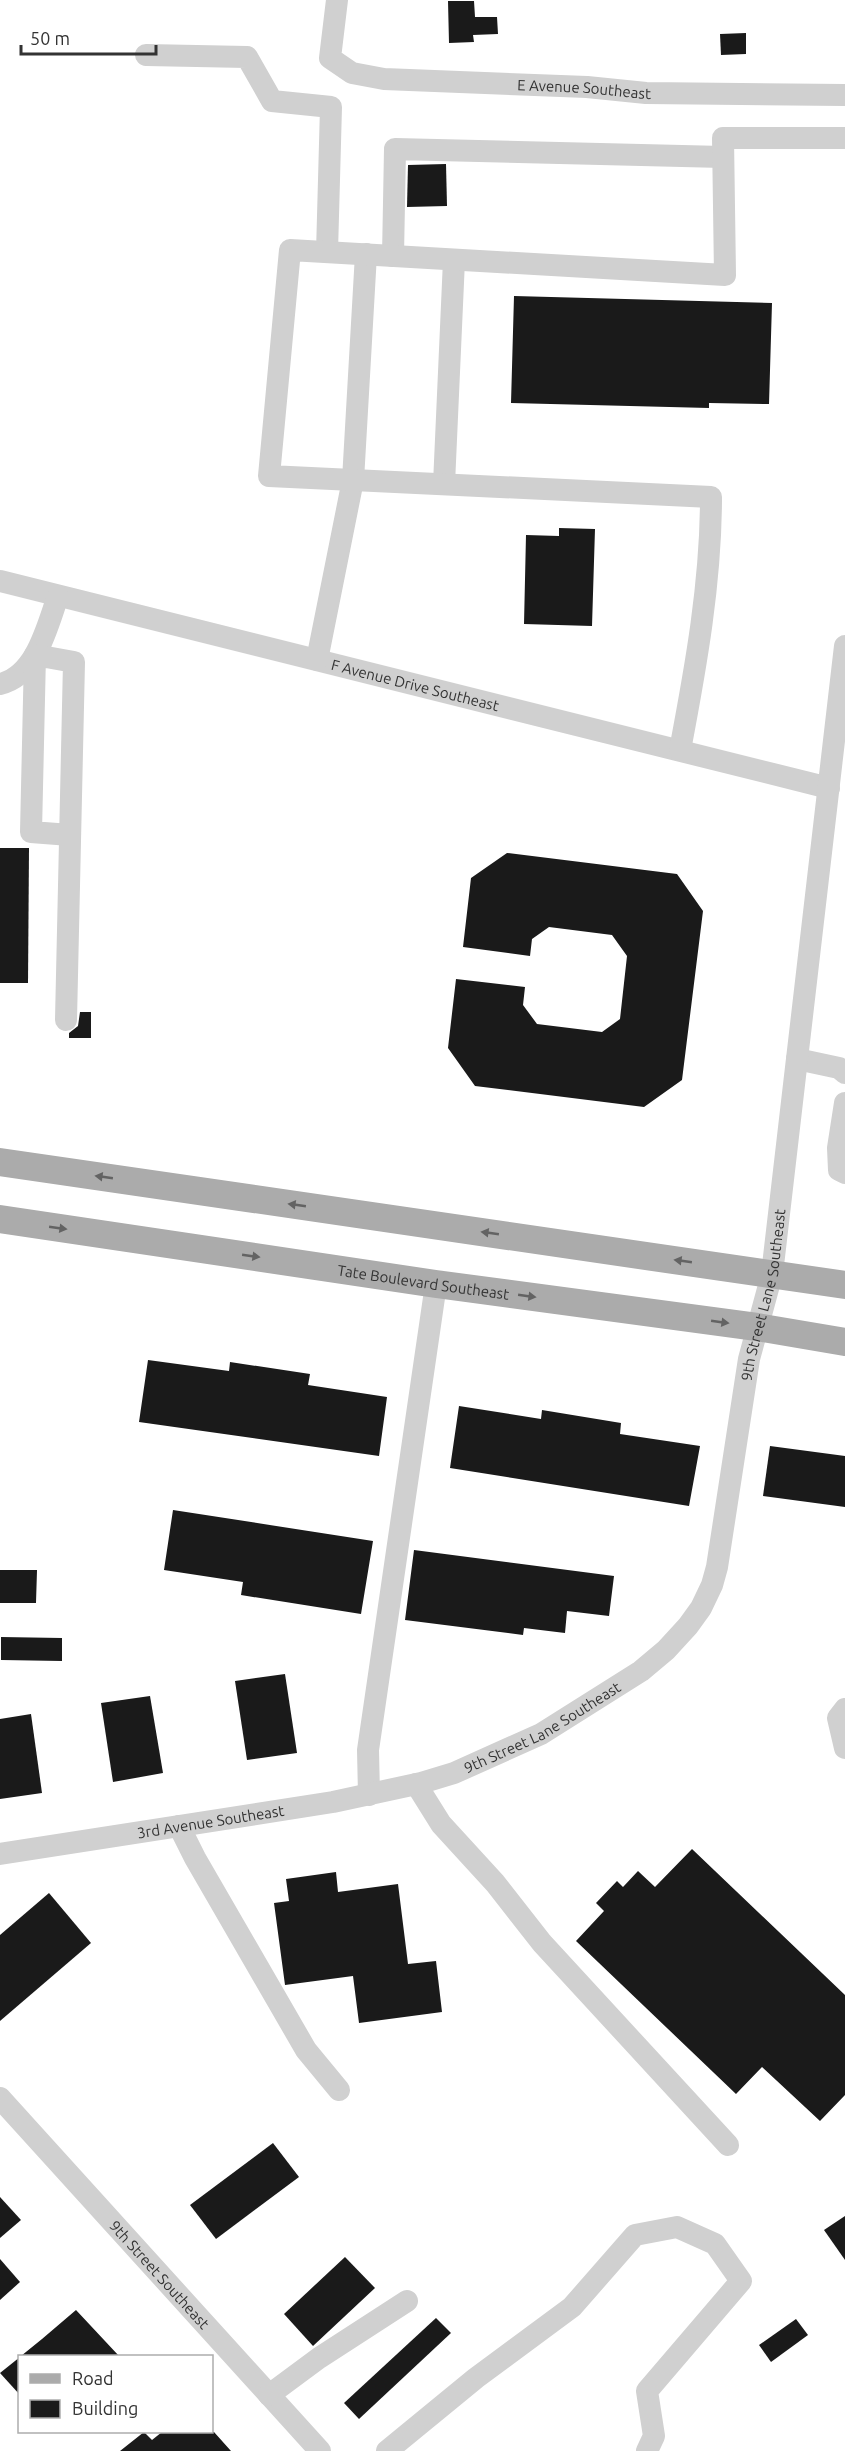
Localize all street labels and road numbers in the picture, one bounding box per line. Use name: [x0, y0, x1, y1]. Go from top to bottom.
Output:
street label: E Avenue Southeast: [517, 76, 651, 102]
street label: F Avenue Drive Southeast: [330, 656, 501, 714]
street label: 9th Street Lane Southeast: [737, 1208, 788, 1382]
street label: Tate Boulevard Southeast: [336, 1261, 510, 1302]
street label: 9th Street Lane Southeast: [461, 1678, 623, 1776]
street label: 3rd Avenue Southeast: [136, 1801, 285, 1841]
street label: 9th Street Southeast: [107, 2217, 213, 2332]

